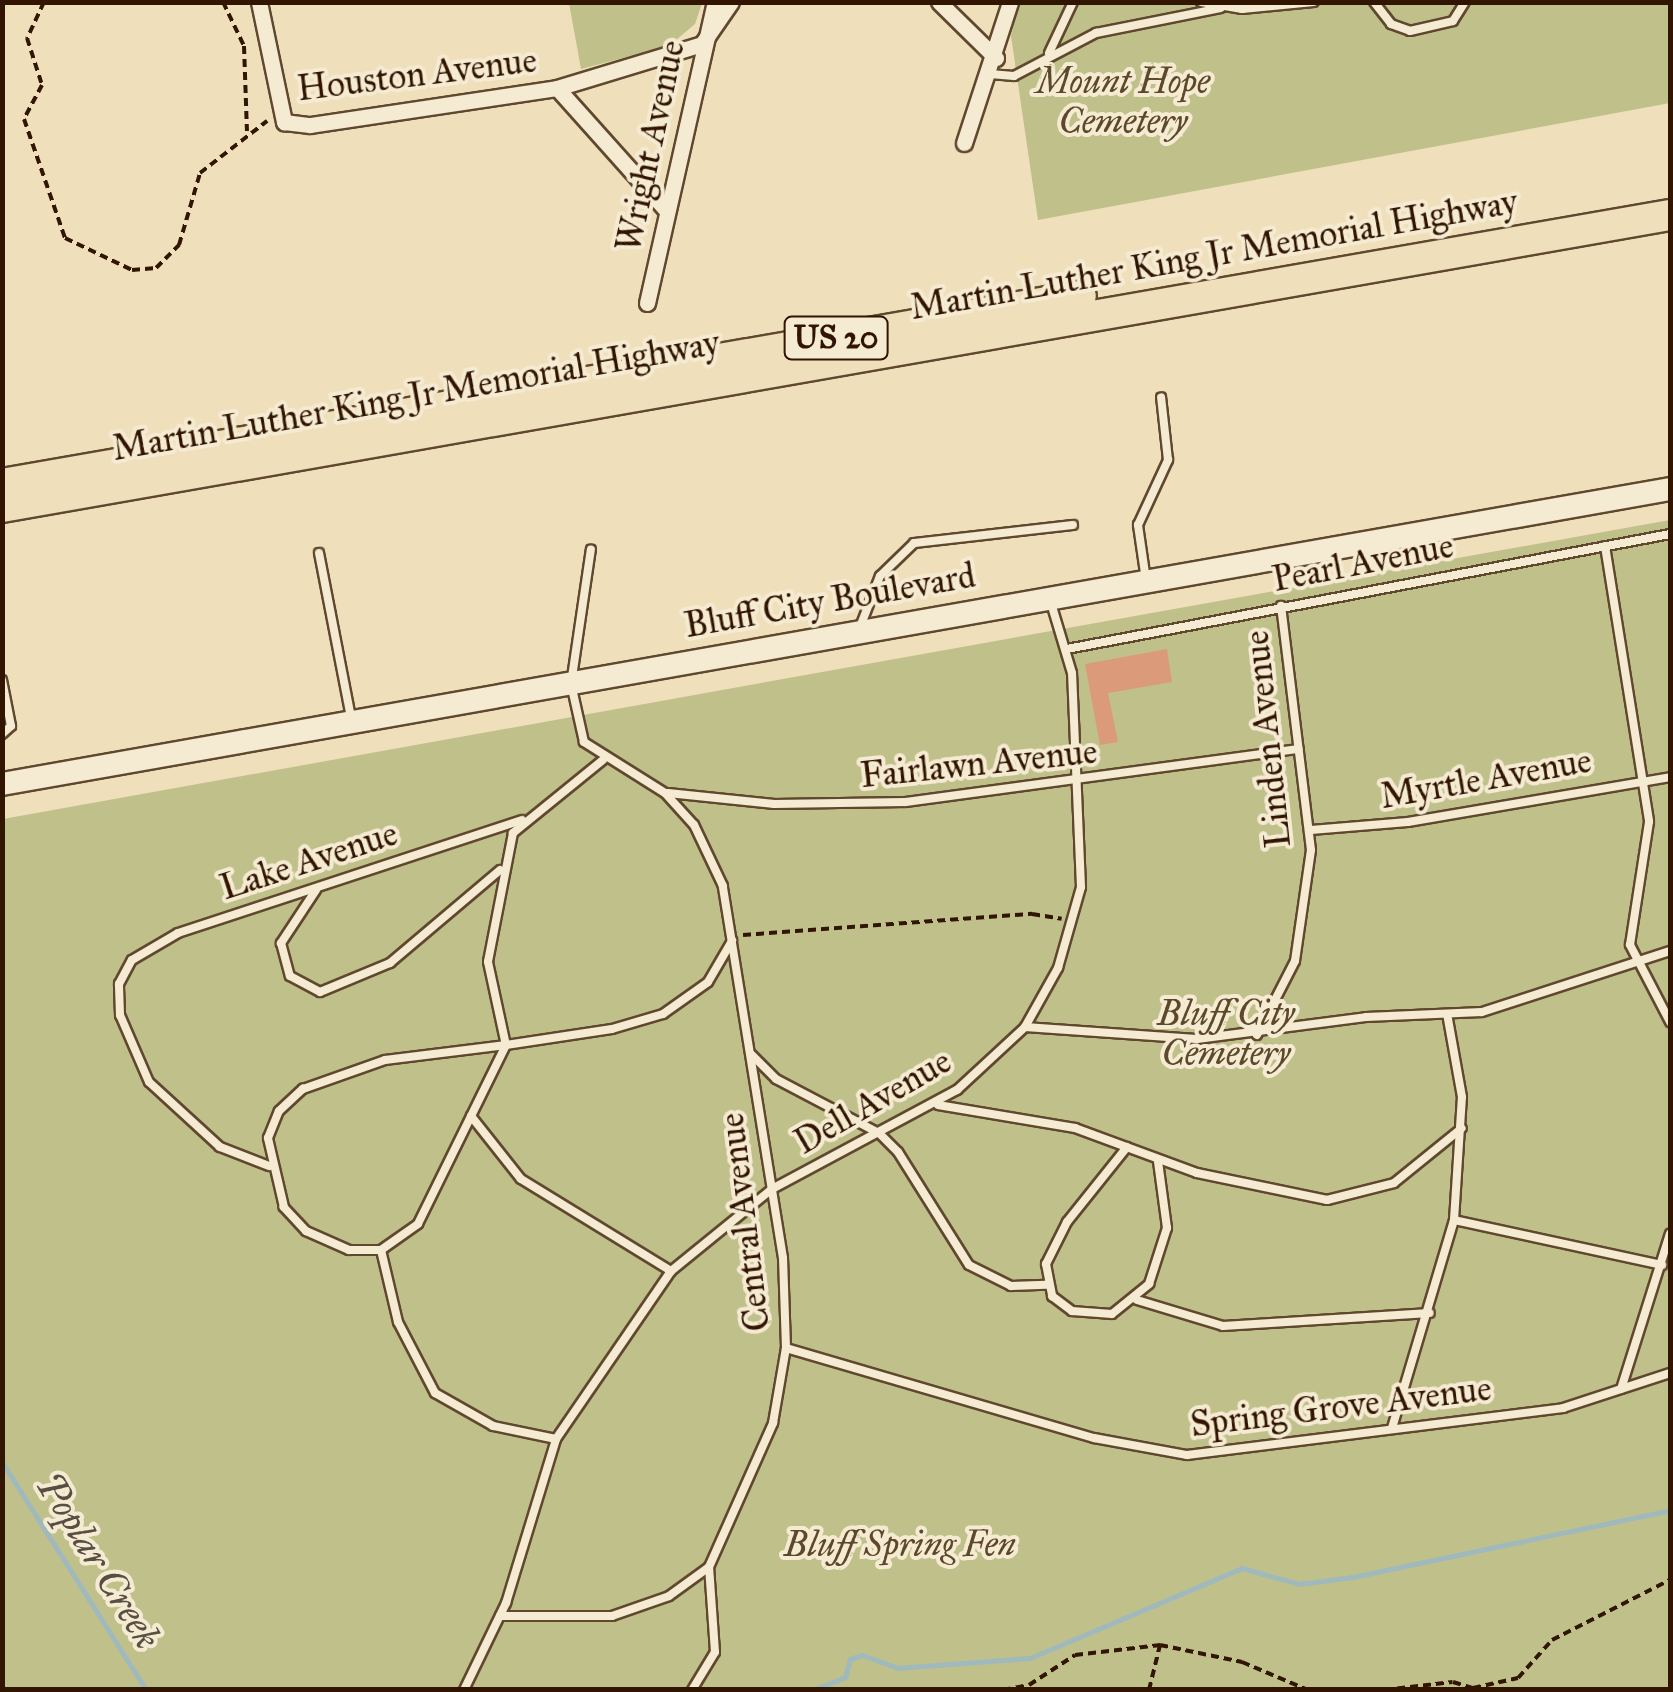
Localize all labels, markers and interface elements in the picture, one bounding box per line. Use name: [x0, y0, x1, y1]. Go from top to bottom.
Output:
street label: Wright Avenue: [608, 36, 694, 256]
street label: Houston Avenue: [295, 39, 539, 111]
park label: Mount Hope Cemetery: [1036, 61, 1210, 143]
street label: Martin Luther King Jr Memorial Highway: [907, 181, 1521, 329]
road number: US 20: [784, 311, 888, 365]
street label: Martin Luther King Jr Memorial Highway: [109, 322, 723, 470]
street label: Pearl Avenue: [1269, 525, 1457, 601]
street label: Bluff City Boulevard: [681, 555, 979, 647]
street label: Linden Avenue: [1236, 628, 1300, 850]
street label: Fairlawn Avenue: [859, 731, 1099, 797]
street label: Myrtle Avenue: [1377, 740, 1595, 818]
street label: Lake Avenue: [215, 813, 403, 909]
park label: Bluff City Cemetery: [1158, 993, 1294, 1075]
street label: Dell Avenue: [787, 1040, 959, 1164]
street label: Central Avenue: [711, 1110, 779, 1334]
street label: Spring Grove Avenue: [1188, 1368, 1494, 1446]
water label: Poplar Creek: [26, 1465, 170, 1657]
park label: Bluff Spring Fen: [784, 1524, 1016, 1566]

